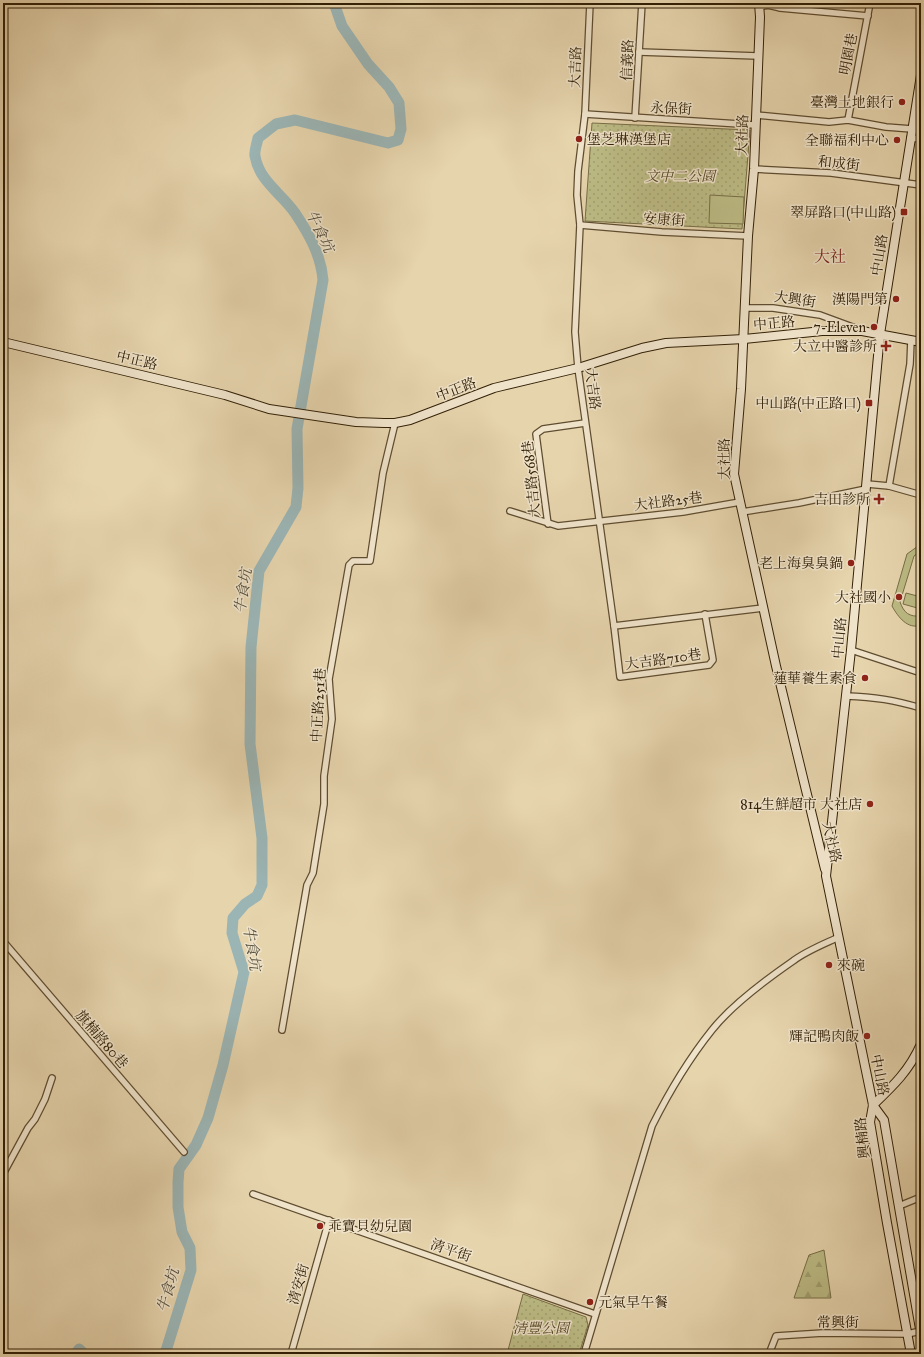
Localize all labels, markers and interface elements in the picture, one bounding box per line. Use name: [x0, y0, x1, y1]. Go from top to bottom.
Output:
street label: 明園巷: [836, 32, 861, 76]
street label: 信義路: [618, 39, 637, 81]
street label: 大吉路: [566, 46, 585, 88]
place label: 臺灣土地銀行: [810, 94, 894, 111]
marker: 臺灣土地銀行: [897, 97, 907, 107]
street label: 永保街: [650, 99, 692, 118]
street label: 大社路: [733, 114, 752, 156]
place label: 堡芝琳漢堡店: [587, 131, 671, 148]
place label: 全聯福利中心: [805, 132, 889, 149]
marker: 堡芝琳漢堡店: [574, 134, 584, 144]
marker: 全聯福利中心: [892, 135, 902, 145]
street label: 和成街: [817, 153, 861, 174]
park label: 文中二公園: [645, 168, 717, 185]
place label: 翠屏路口(中山路): [790, 204, 896, 222]
water label: 牛食坑: [302, 207, 339, 257]
marker: 翠屏路口(中山路): [899, 207, 909, 217]
street label: 安康街: [642, 210, 686, 229]
street label: 中山路: [868, 233, 891, 277]
district label: 大社: [814, 247, 846, 266]
street label: 大興街: [773, 288, 817, 311]
place label: 漢陽門第: [832, 291, 888, 308]
marker: 漢陽門第: [891, 294, 901, 304]
street label: 中正路: [752, 313, 796, 334]
place label: 7-Eleven: [813, 319, 866, 336]
marker: 7-Eleven: [869, 322, 879, 332]
place label: 大立中醫診所: [793, 338, 877, 355]
marker: 大立中醫診所: [880, 340, 892, 352]
street label: 中正路: [115, 347, 159, 373]
street label: 大吉路: [582, 367, 603, 411]
street label: 中正路: [434, 374, 479, 405]
place label: 中山路(中正路口): [755, 395, 861, 413]
marker: 中山路(中正路口): [864, 398, 874, 408]
street label: 大社路: [716, 438, 733, 480]
street label: 大吉路568巷: [519, 440, 544, 518]
street label: 大社路25巷: [633, 489, 703, 514]
place label: 吉田診所: [814, 491, 870, 508]
marker: 吉田診所: [873, 493, 885, 505]
place label: 老上海臭臭鍋: [759, 555, 843, 572]
marker: 老上海臭臭鍋: [846, 558, 856, 568]
water label: 牛食坑: [231, 565, 256, 615]
place label: 大社國小: [835, 589, 891, 606]
marker: 大社國小: [894, 592, 904, 602]
street label: 中山路: [829, 616, 850, 660]
street label: 大吉路710巷: [624, 646, 702, 673]
street label: 中正路251巷: [308, 667, 329, 743]
place label: 蓮華養生素食: [773, 670, 857, 687]
marker: 蓮華養生素食: [860, 673, 870, 683]
place label: 814生鮮超市 大社店: [740, 796, 862, 813]
marker: 814生鮮超市 大社店: [865, 799, 875, 809]
street label: 大社路: [819, 820, 845, 864]
water label: 牛食坑: [240, 924, 265, 974]
place label: 來碗: [837, 957, 865, 974]
marker: 來碗: [824, 960, 834, 970]
street label: 旗楠路80巷: [72, 1007, 132, 1072]
place label: 輝記鴨肉飯: [789, 1028, 859, 1045]
marker: 輝記鴨肉飯: [862, 1031, 872, 1041]
street label: 中山路: [867, 1053, 892, 1097]
street label: 興楠路: [852, 1116, 873, 1160]
place label: 乖寶貝幼兒園: [328, 1218, 412, 1235]
marker: 乖寶貝幼兒園: [315, 1221, 325, 1231]
street label: 清平街: [428, 1236, 473, 1265]
street label: 清安街: [285, 1262, 312, 1307]
water label: 牛食坑: [153, 1264, 183, 1314]
place label: 元氣早午餐: [598, 1294, 668, 1311]
marker: 元氣早午餐: [585, 1297, 595, 1307]
street label: 常興街: [817, 1314, 859, 1331]
park label: 清豐公園: [513, 1320, 571, 1337]

